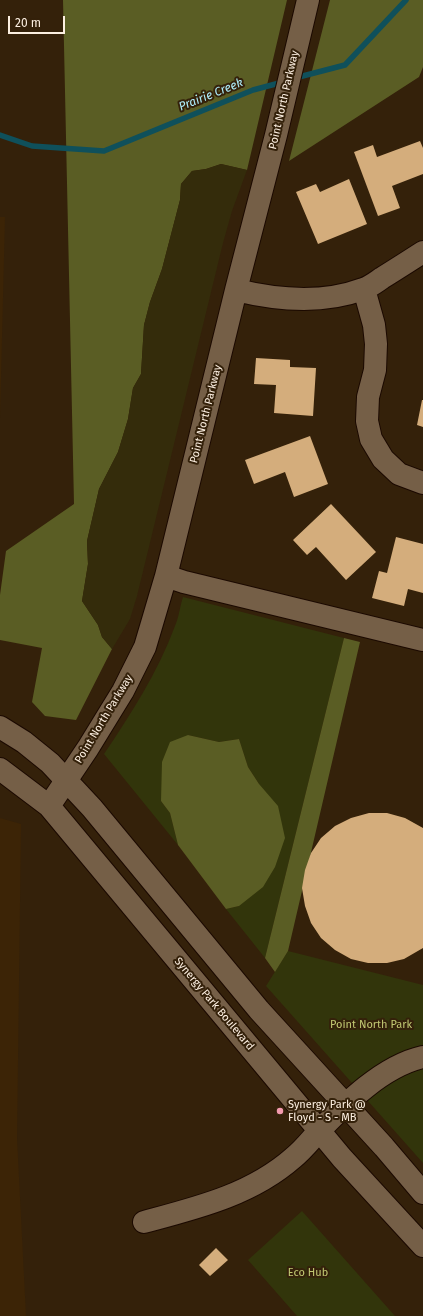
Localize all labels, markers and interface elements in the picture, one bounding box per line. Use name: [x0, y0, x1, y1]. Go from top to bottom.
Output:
scale bar: [10, 8, 67, 34]
text: 20 m: [15, 16, 41, 30]
street label: Point North Parkway: [266, 49, 302, 151]
water label: Prairie Creek: [177, 76, 245, 114]
street label: Point North Parkway: [187, 363, 225, 465]
street label: Point North Parkway: [72, 672, 136, 766]
street label: Synergy Park Boulevard: [171, 955, 257, 1053]
park label: Point North Park: [330, 1018, 412, 1032]
place label: Synergy Park @ Floyd - S - MB: [288, 1098, 366, 1124]
marker: Synergy Park @ Floyd - S - MB: [275, 1106, 285, 1116]
park label: Eco Hub: [288, 1266, 328, 1280]

